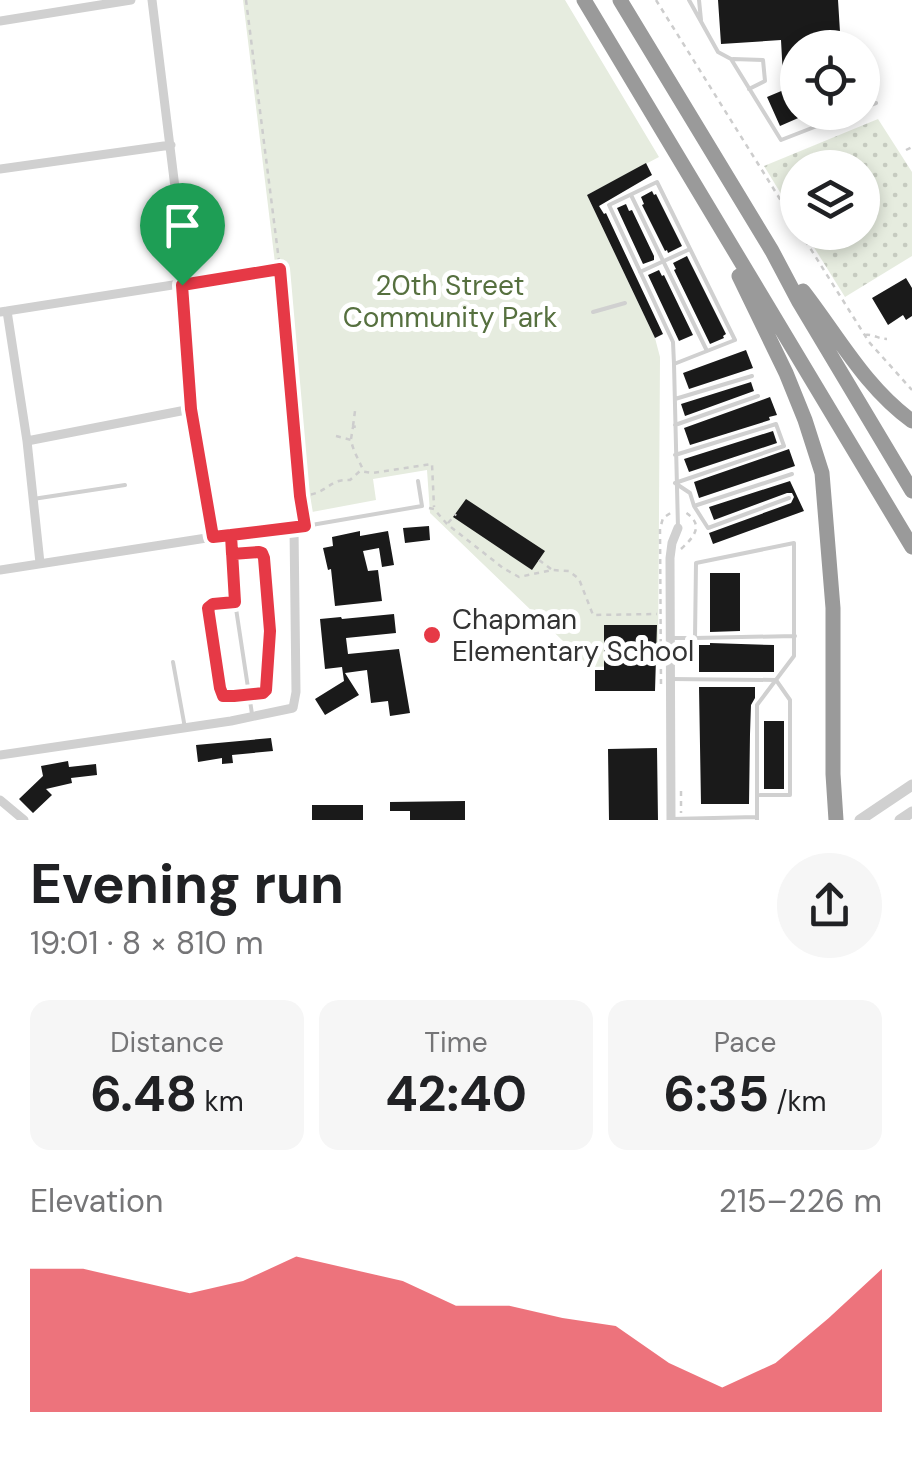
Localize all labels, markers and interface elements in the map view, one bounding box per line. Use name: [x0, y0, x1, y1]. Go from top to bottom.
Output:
map controls: [780, 30, 880, 250]
button: locate: [780, 30, 880, 130]
button: layers: [780, 150, 880, 250]
pin: [140, 183, 225, 286]
icon: arrive: [155, 198, 210, 253]
park label: 20th Street Community Park: [343, 267, 557, 336]
place label: Chapman Elementary School: [452, 601, 694, 670]
marker: Chapman Elementary School: [421, 624, 443, 646]
text: Evening run: [30, 848, 344, 920]
button: share: [777, 853, 882, 958]
text: 19:01 · 8 × 810 m: [30, 922, 264, 964]
text: Distance: [110, 1024, 224, 1061]
text: Time: [424, 1024, 488, 1061]
text: Pace: [714, 1024, 776, 1061]
text: 6.48: [90, 1061, 197, 1127]
text: 42:40: [385, 1061, 527, 1127]
text: 6:35: [663, 1061, 769, 1127]
text: km: [197, 1083, 244, 1120]
text: /km: [769, 1083, 827, 1120]
text: Elevation: [30, 1180, 163, 1222]
text: 215–226 m: [719, 1180, 882, 1222]

